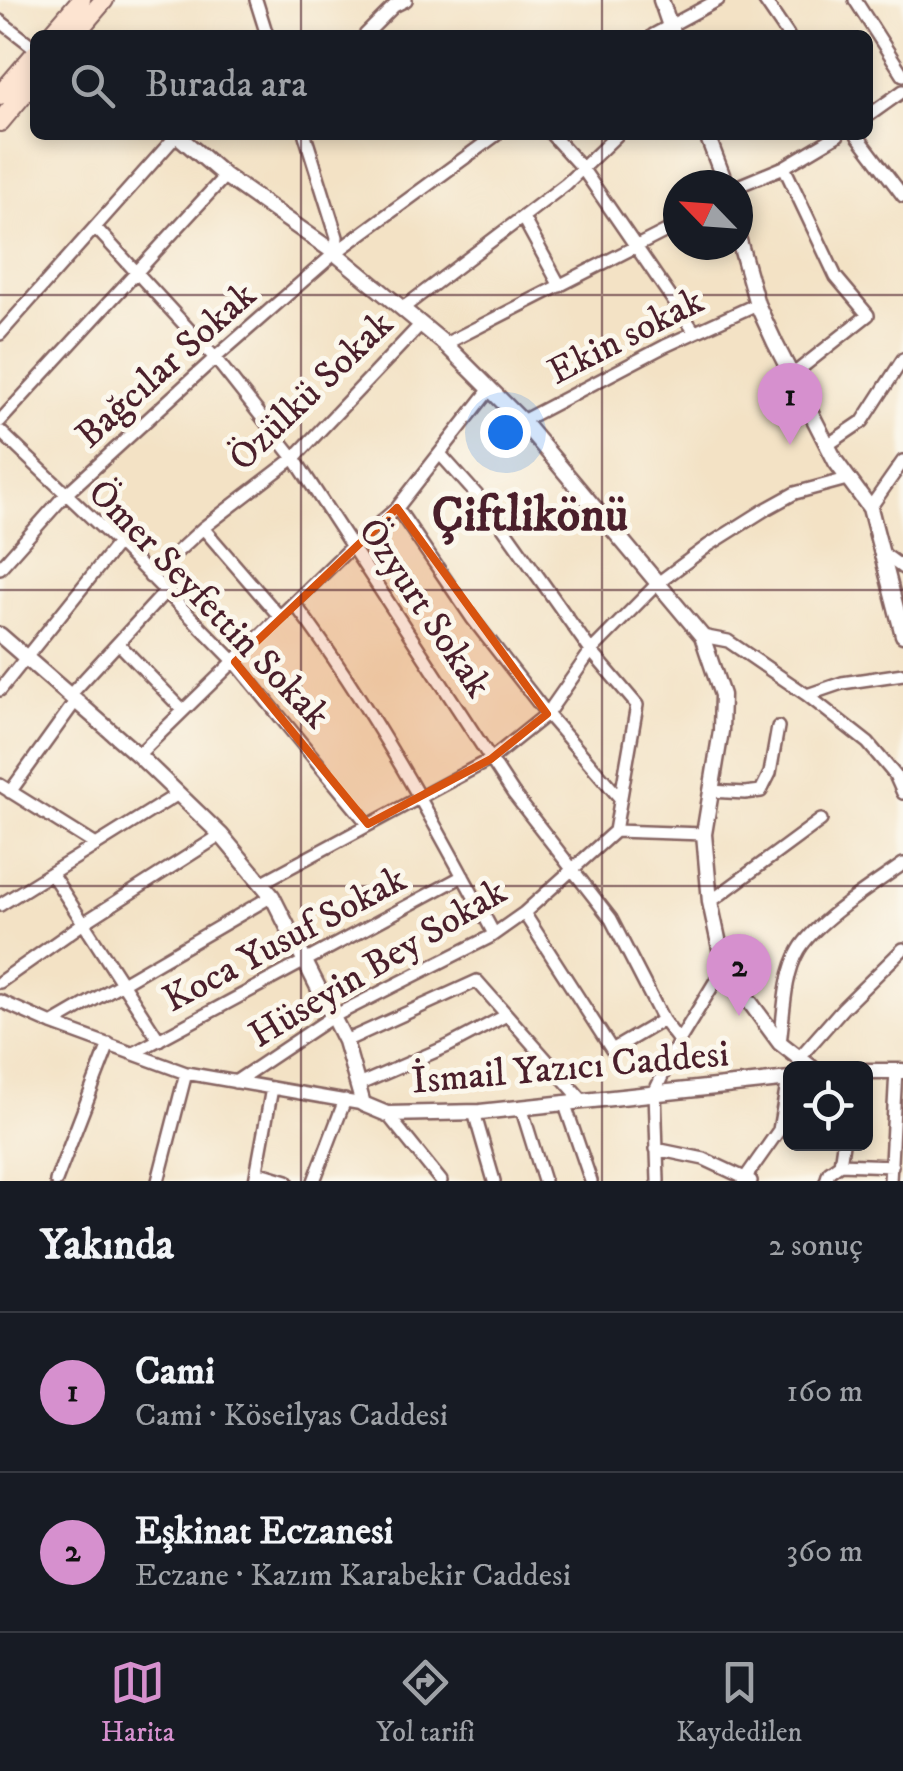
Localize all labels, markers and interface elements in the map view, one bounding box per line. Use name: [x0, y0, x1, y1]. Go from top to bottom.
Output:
search box: [30, 30, 873, 140]
icon: search: [65, 58, 120, 113]
text: Burada ara: [145, 61, 307, 109]
north arrow: [663, 170, 753, 260]
street label: Bağcılar Sokak: [66, 272, 267, 459]
street label: Ekin sokak: [540, 277, 712, 396]
street label: Özülkü Sokak: [219, 301, 404, 482]
pin: 1: [758, 362, 822, 445]
your location: [480, 407, 531, 458]
street label: Ömer Seyfettin Sokak: [77, 469, 340, 740]
district label: Çiftlikönü: [432, 486, 628, 546]
street label: Özyurt Sokak: [347, 509, 502, 707]
street label: Koca Yusuf Sokak: [155, 855, 415, 1024]
street label: Hüseyin Bey Sokak: [241, 868, 516, 1059]
pin: 2: [706, 934, 772, 1016]
street label: İsmail Yazıcı Caddesi: [410, 1030, 731, 1106]
map controls: [783, 1061, 873, 1151]
button: locate: [783, 1061, 873, 1151]
text: Yakında: [40, 1220, 174, 1272]
text: 2 sonuç: [768, 1226, 863, 1266]
text: Cami: [135, 1348, 215, 1396]
text: 1: [67, 1372, 78, 1412]
text: 160 m: [787, 1372, 863, 1412]
text: Cami · Köseilyas Caddesi: [135, 1396, 448, 1436]
text: Eşkinat Eczanesi: [135, 1508, 393, 1556]
text: 2: [65, 1532, 80, 1572]
text: 360 m: [786, 1532, 863, 1572]
text: Eczane · Kazım Karabekir Caddesi: [135, 1556, 571, 1596]
tab: Harita: [101, 1655, 175, 1750]
tab: Yol tarifi: [376, 1655, 475, 1750]
tab: Kaydedilen: [676, 1655, 802, 1750]

